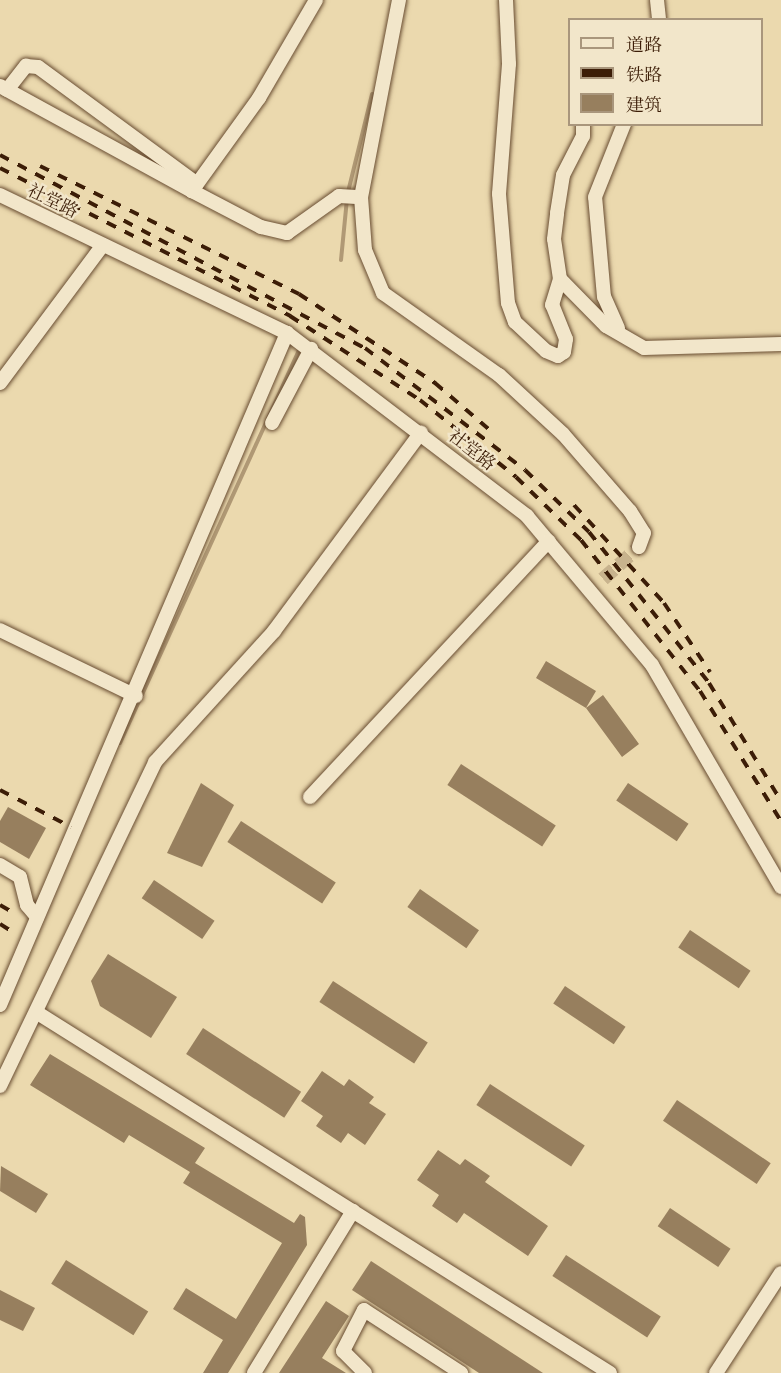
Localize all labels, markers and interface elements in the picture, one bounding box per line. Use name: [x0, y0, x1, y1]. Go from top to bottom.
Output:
legend: [568, 18, 763, 126]
text: 道路: [626, 34, 662, 56]
text: 铁路: [626, 64, 662, 86]
text: 建筑: [626, 94, 662, 116]
street label: 社堂路: [24, 179, 82, 223]
street label: 社堂路: [444, 425, 500, 475]

